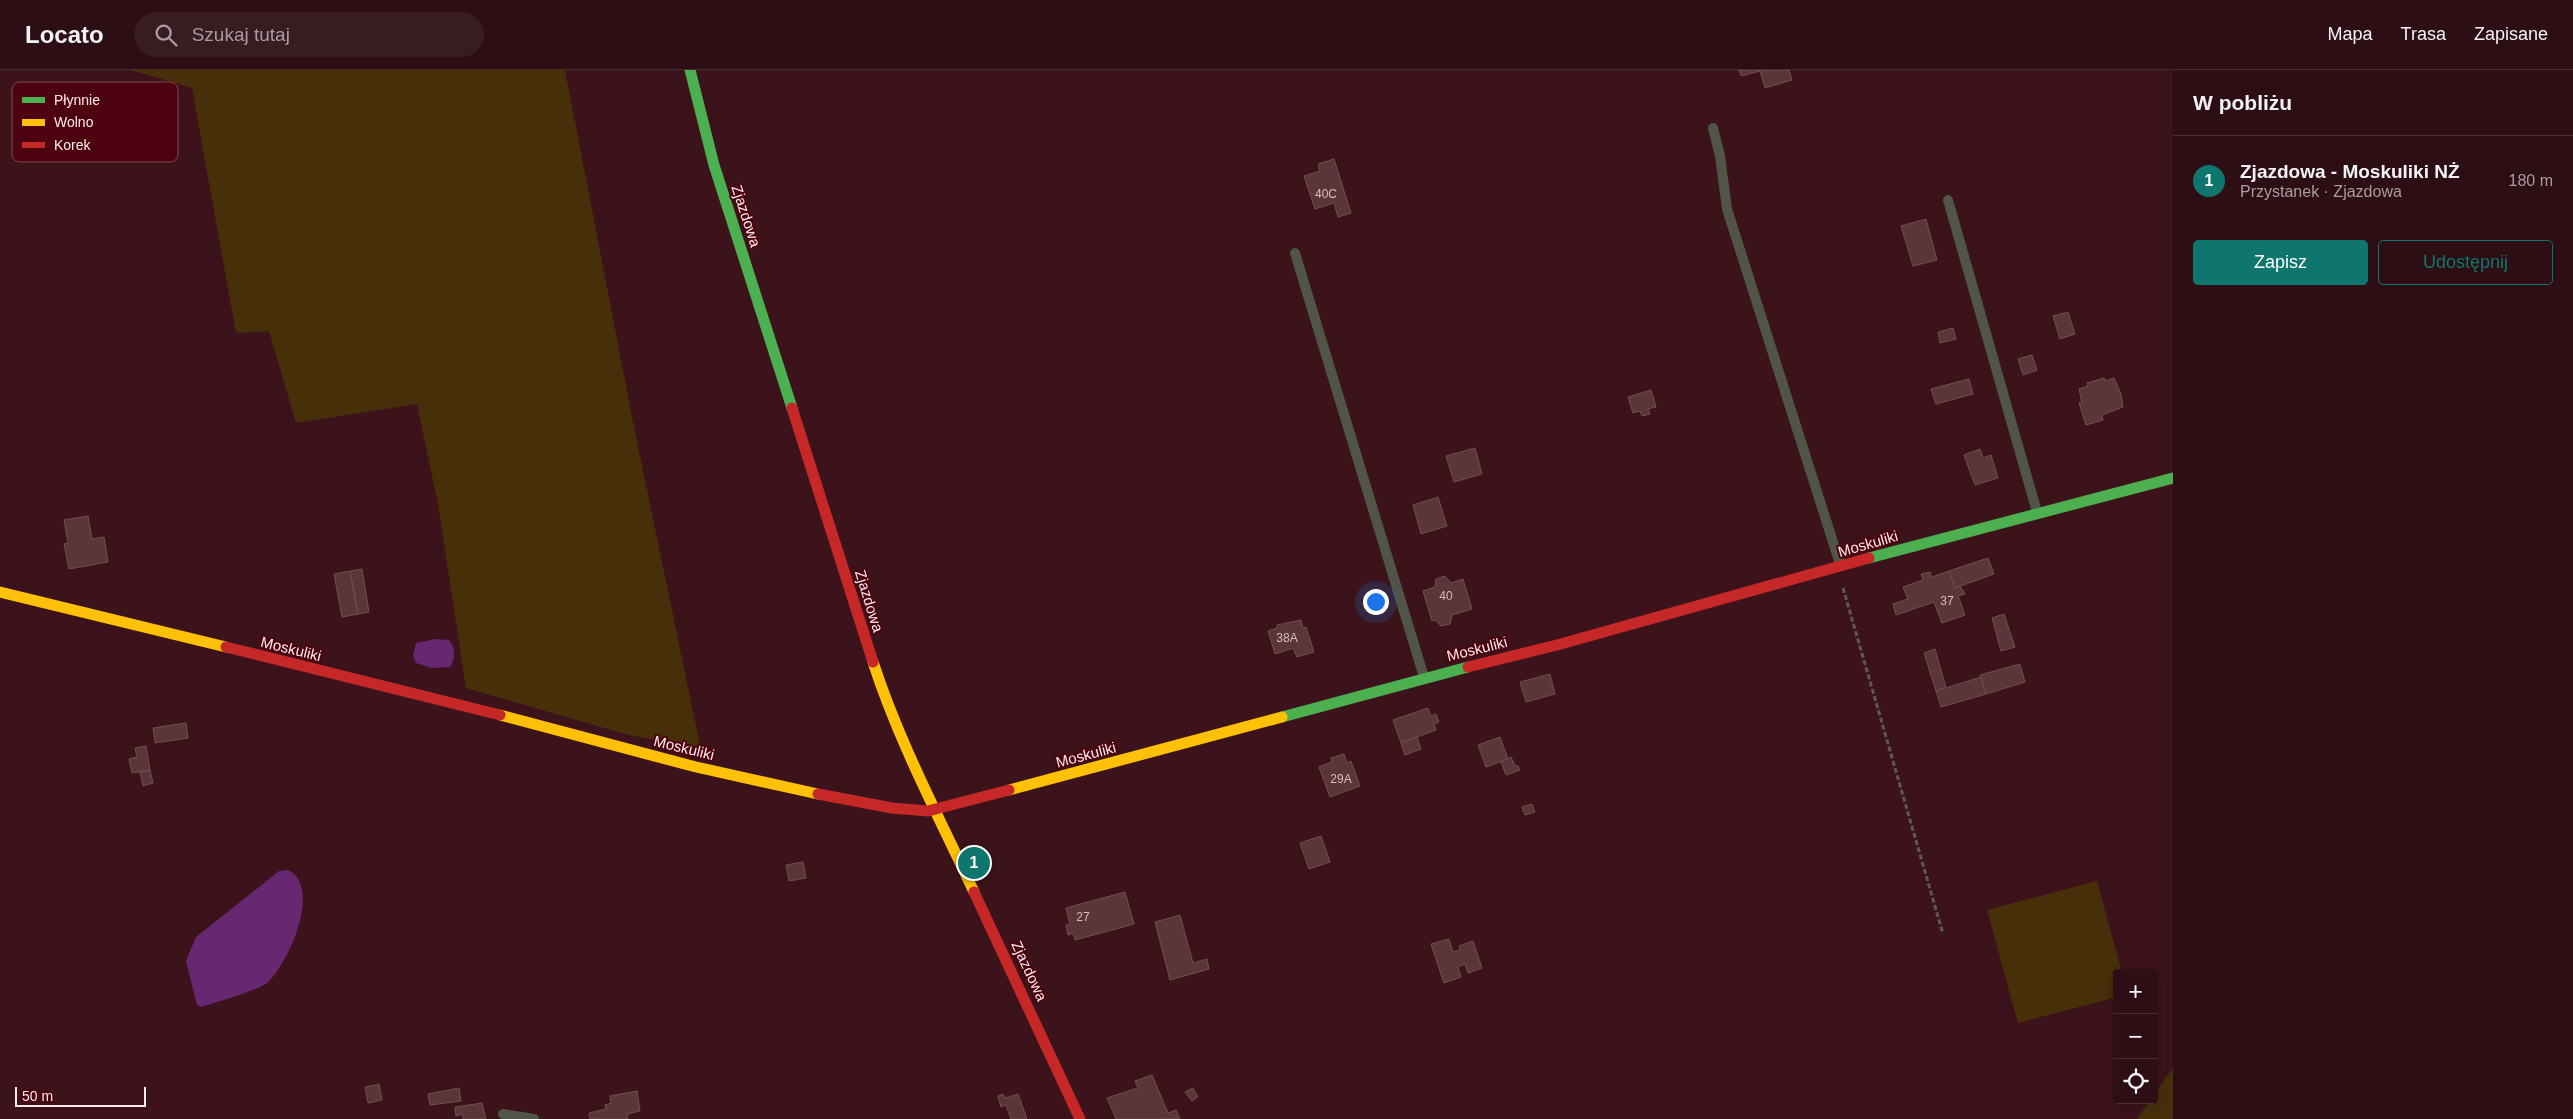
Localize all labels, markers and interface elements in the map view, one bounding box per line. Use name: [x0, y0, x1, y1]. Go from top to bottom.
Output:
search box: [134, 12, 484, 57]
text: Locato: [25, 21, 104, 48]
icon: search: [152, 21, 180, 49]
text: Szukaj tutaj: [192, 24, 290, 45]
text: Mapa: [2328, 24, 2373, 44]
text: Trasa: [2401, 24, 2446, 44]
text: Zapisane: [2474, 24, 2548, 44]
legend: [12, 82, 178, 162]
text: W pobliżu: [2193, 91, 2292, 114]
text: Płynnie: [54, 92, 100, 108]
text: Wolno: [54, 114, 94, 130]
text: Korek: [54, 137, 92, 153]
text: Zjazdowa - Moskuliki NŻ: [2240, 161, 2460, 182]
text: 1: [2205, 172, 2213, 189]
text: 180 m: [2509, 172, 2553, 189]
street label: Zjazdowa: [728, 183, 765, 250]
text: Przystanek · Zjazdowa: [2240, 183, 2402, 200]
house number: 40C: [1315, 187, 1337, 201]
button: Zapisz: [2193, 240, 2368, 285]
button: Udostępnij: [2378, 240, 2553, 285]
street label: Moskuliki: [1836, 527, 1900, 560]
street label: Zjazdowa: [852, 568, 887, 635]
your location: [1363, 589, 1389, 615]
house number: 40: [1439, 589, 1453, 603]
house number: 37: [1940, 594, 1954, 608]
house number: 38A: [1276, 631, 1298, 645]
street label: Moskuliki: [259, 633, 323, 664]
street label: Moskuliki: [1445, 633, 1509, 664]
street label: Moskuliki: [652, 732, 716, 763]
street label: Moskuliki: [1054, 738, 1118, 771]
house number: 29A: [1330, 772, 1352, 786]
pin: 1: [958, 844, 990, 882]
house number: 27: [1076, 910, 1090, 924]
street label: Zjazdowa: [1008, 938, 1051, 1004]
map controls: [2113, 969, 2158, 1104]
button: +: [2113, 969, 2158, 1014]
button: −: [2113, 1014, 2158, 1059]
button: locate: [2113, 1059, 2158, 1104]
scale bar: [15, 1084, 146, 1107]
text: 50 m: [22, 1088, 53, 1104]

